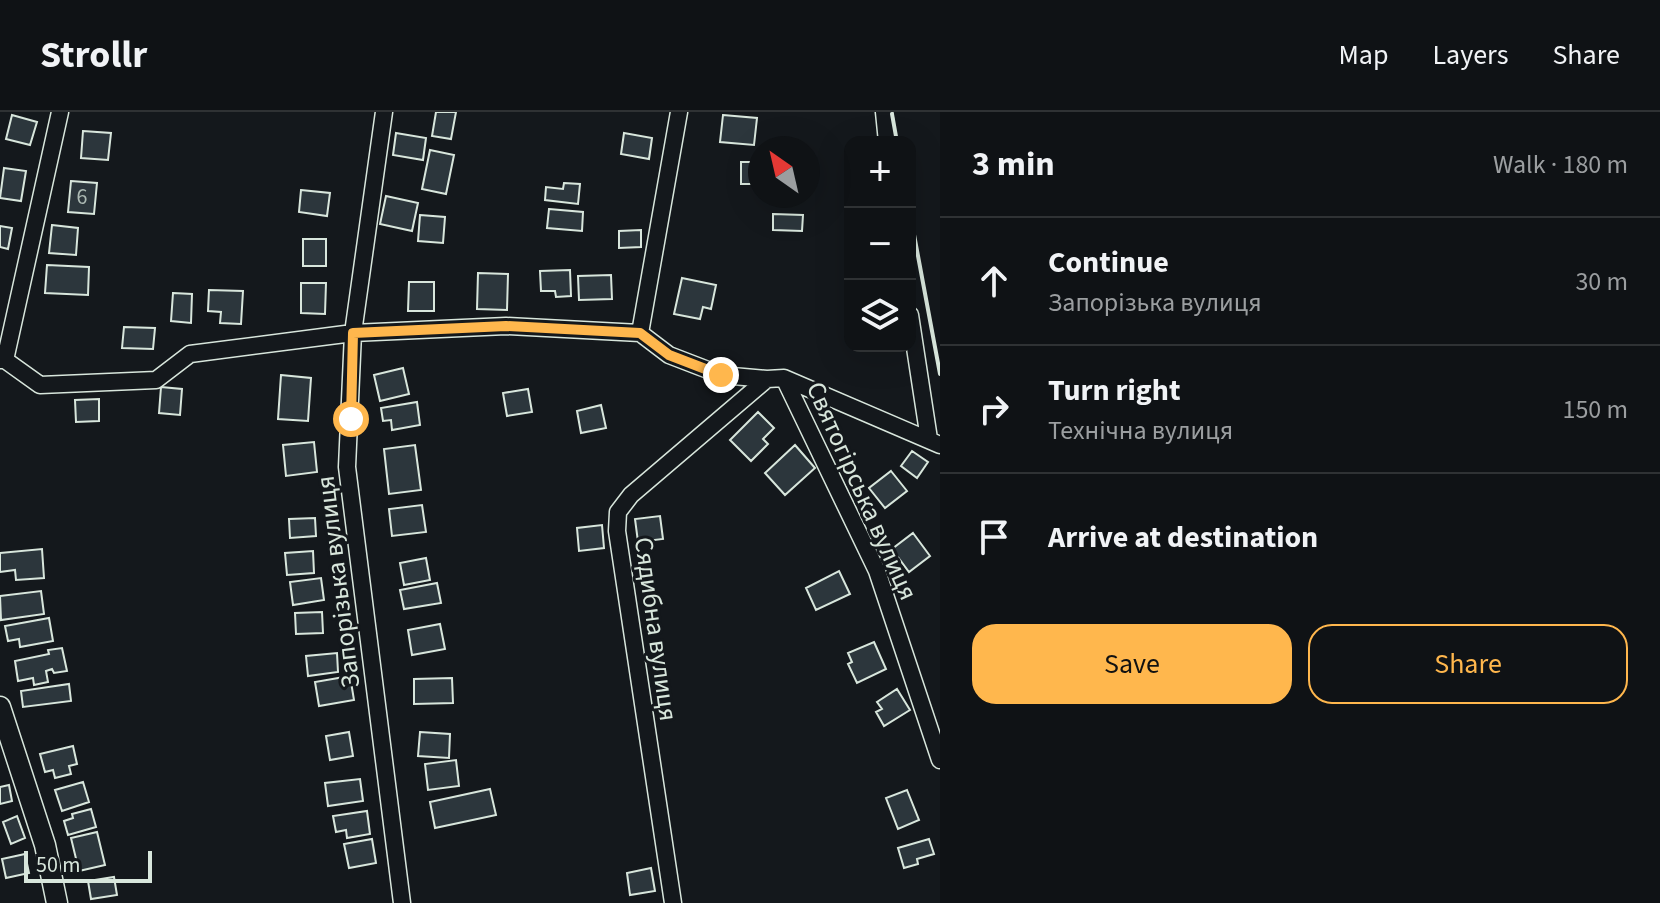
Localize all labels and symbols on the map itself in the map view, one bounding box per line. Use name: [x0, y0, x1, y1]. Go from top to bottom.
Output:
north arrow: [748, 136, 820, 208]
house number: 6: [77, 181, 88, 213]
route end: [703, 357, 739, 393]
street label: Святогірська вулиця: [797, 376, 927, 606]
route start: [333, 401, 369, 437]
street label: Запорізька вулиця: [307, 474, 369, 690]
street label: Сядибна вулиця: [625, 535, 687, 723]
scale bar: [24, 847, 152, 883]

